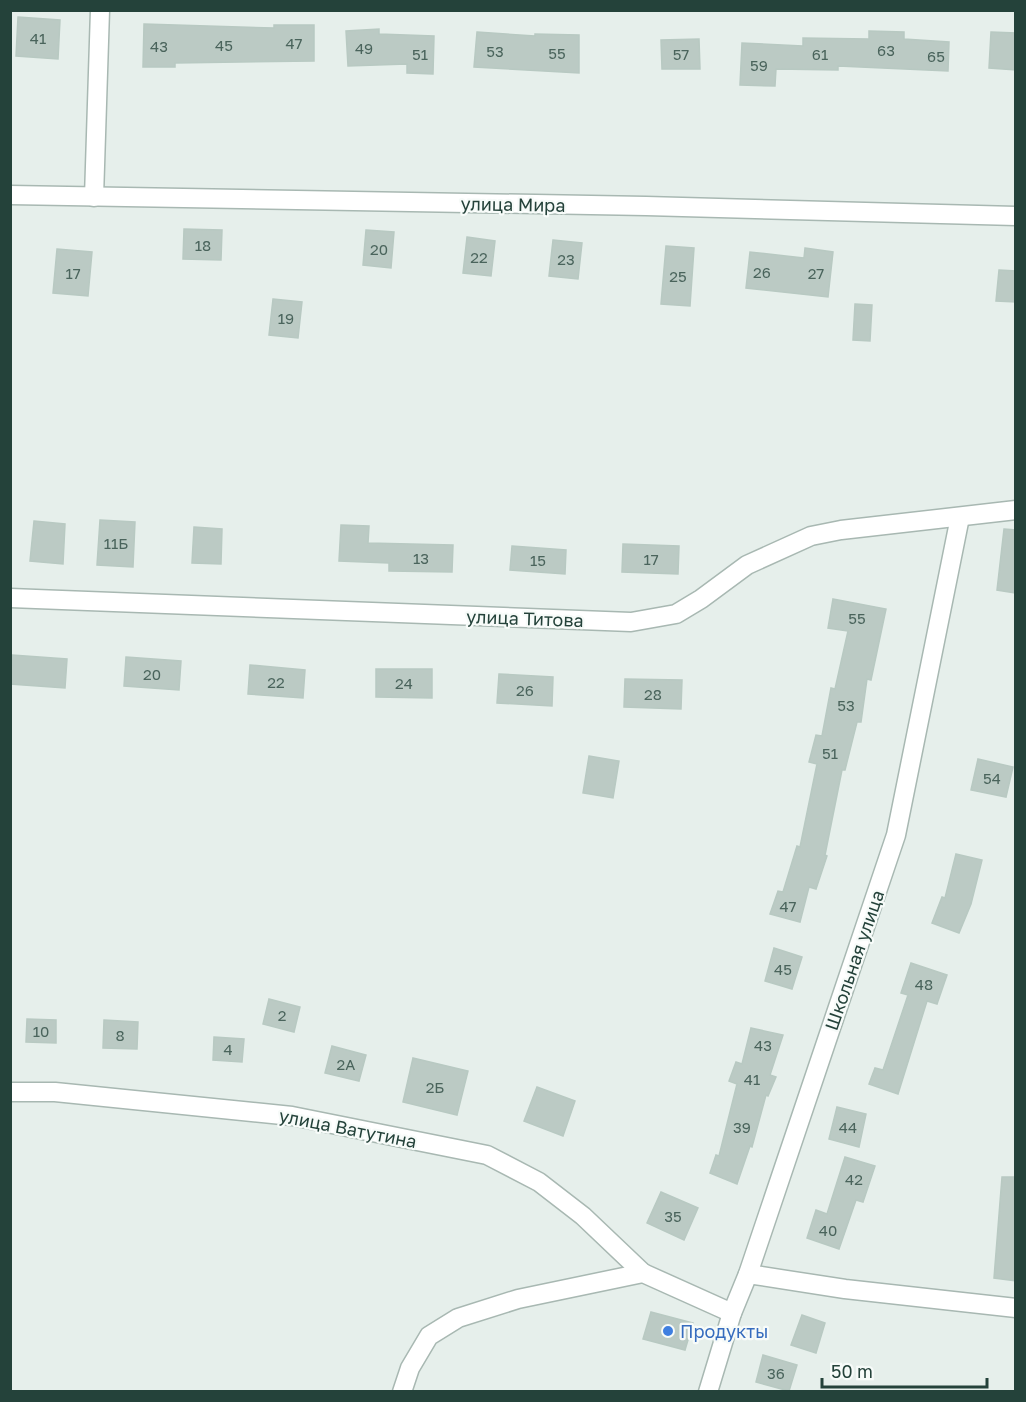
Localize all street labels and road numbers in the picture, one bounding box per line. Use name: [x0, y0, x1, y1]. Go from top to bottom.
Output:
street label: улица Мира: [460, 192, 566, 216]
street label: улица Титова: [466, 605, 584, 631]
street label: Школьная улица: [820, 887, 888, 1033]
street label: улица Ватутина: [277, 1104, 419, 1152]

